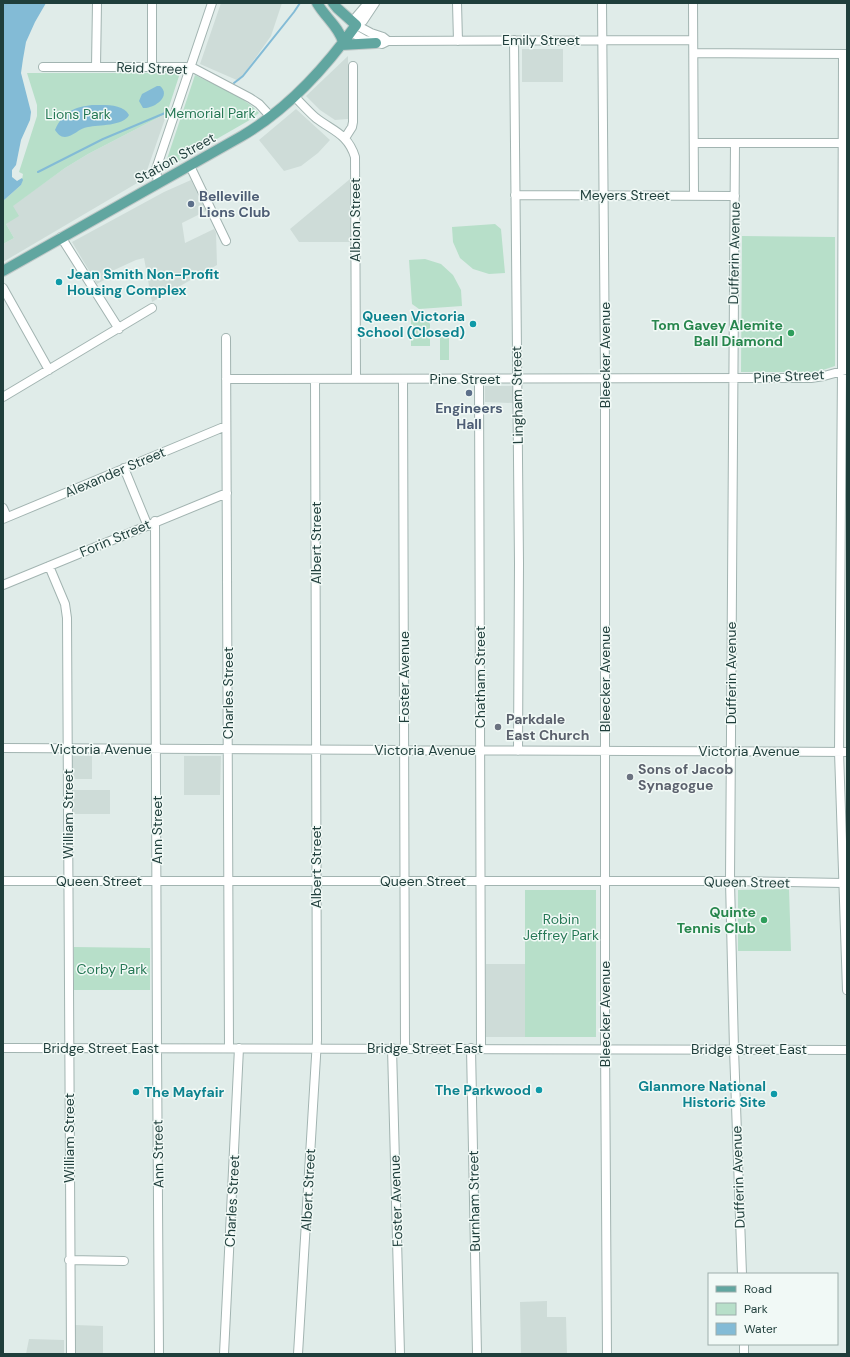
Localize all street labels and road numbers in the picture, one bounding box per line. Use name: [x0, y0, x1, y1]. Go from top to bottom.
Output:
street label: Emily Street: [502, 31, 580, 49]
street label: Reid Street: [116, 58, 188, 78]
street label: Station Street: [131, 128, 219, 188]
street label: Albion Street: [346, 178, 364, 262]
street label: Meyers Street: [580, 186, 670, 204]
street label: Dufferin Avenue: [724, 201, 744, 305]
street label: Bleecker Avenue: [596, 302, 614, 408]
street label: Lingham Street: [507, 346, 527, 444]
street label: Pine Street: [753, 365, 825, 387]
street label: Pine Street: [430, 370, 500, 388]
street label: Alexander Street: [62, 443, 168, 501]
street label: Albert Street: [307, 501, 325, 585]
street label: Forin Street: [77, 515, 153, 561]
street label: Dufferin Avenue: [722, 622, 740, 724]
street label: Chatham Street: [471, 626, 489, 728]
street label: Bleecker Avenue: [596, 626, 614, 732]
street label: Foster Avenue: [395, 631, 413, 723]
street label: Charles Street: [219, 647, 237, 739]
street label: Victoria Avenue: [50, 740, 152, 758]
street label: Victoria Avenue: [374, 741, 476, 759]
street label: Victoria Avenue: [698, 742, 800, 760]
street label: William Street: [59, 769, 77, 859]
street label: Ann Street: [148, 796, 166, 864]
street label: Albert Street: [307, 825, 325, 909]
street label: Queen Street: [56, 872, 142, 890]
street label: Queen Street: [380, 872, 466, 890]
street label: Queen Street: [704, 872, 790, 892]
street label: Bleecker Avenue: [596, 961, 614, 1067]
street label: Bridge Street East: [43, 1039, 159, 1057]
street label: Bridge Street East: [367, 1039, 483, 1057]
street label: Bridge Street East: [691, 1040, 807, 1058]
street label: William Street: [60, 1093, 78, 1183]
street label: Ann Street: [148, 1119, 168, 1189]
street label: Dufferin Avenue: [727, 1125, 749, 1229]
street label: Albert Street: [297, 1148, 319, 1232]
street label: Burnham Street: [464, 1150, 484, 1252]
street label: Charles Street: [221, 1154, 243, 1248]
street label: Foster Avenue: [385, 1155, 407, 1247]

